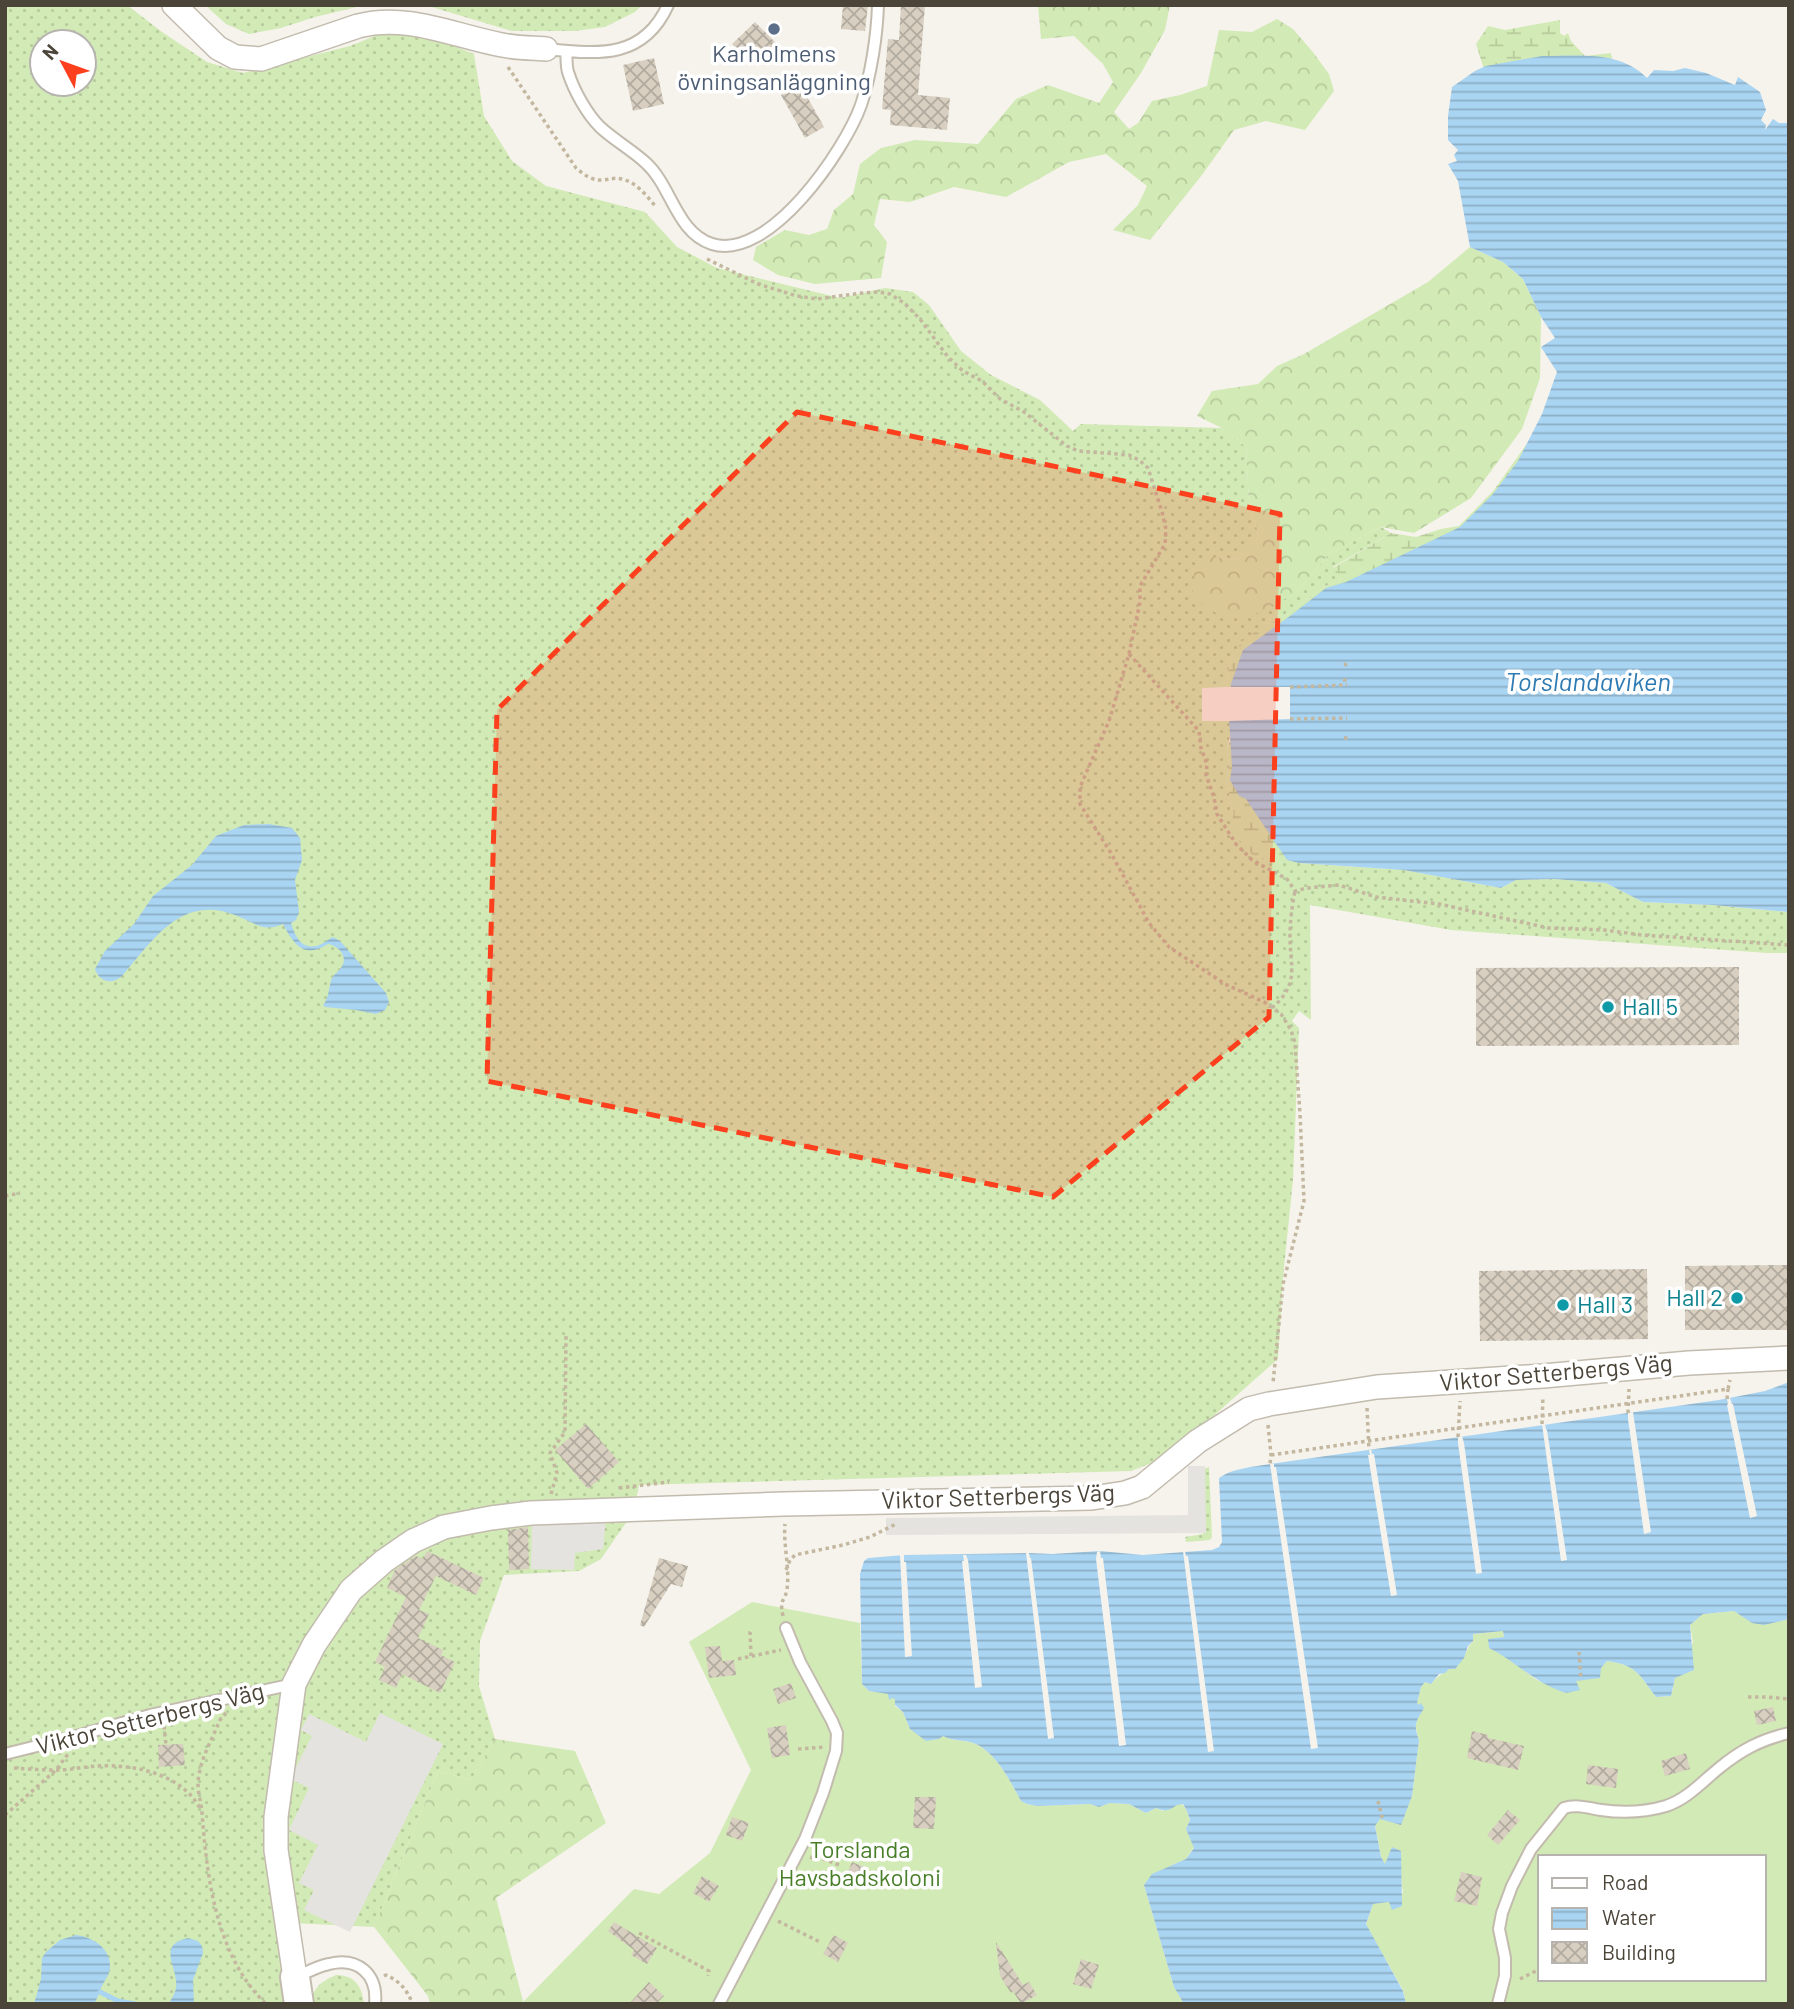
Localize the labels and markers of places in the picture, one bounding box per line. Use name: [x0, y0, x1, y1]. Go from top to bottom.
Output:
marker: Karholmens övningsanläggning: [766, 21, 782, 37]
place label: Karholmens övningsanläggning: [677, 38, 871, 95]
place label: Hall 5: [1622, 991, 1678, 1020]
marker: Hall 5: [1600, 999, 1616, 1015]
place label: Hall 2: [1666, 1282, 1723, 1311]
place label: Hall 3: [1577, 1289, 1633, 1318]
marker: Hall 2: [1729, 1290, 1745, 1306]
marker: Hall 3: [1555, 1297, 1571, 1313]

